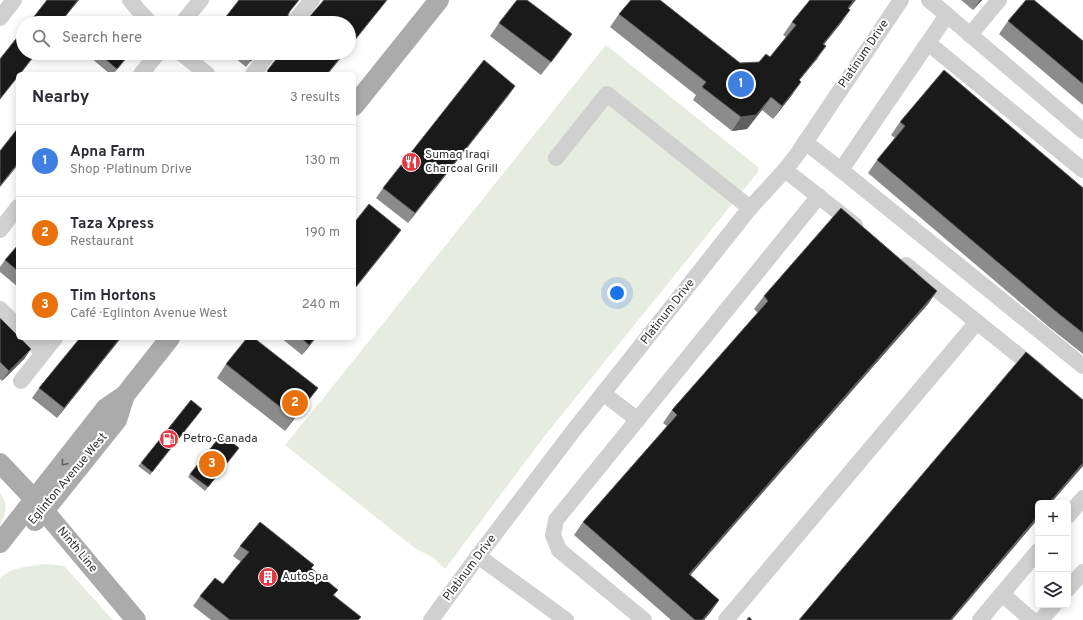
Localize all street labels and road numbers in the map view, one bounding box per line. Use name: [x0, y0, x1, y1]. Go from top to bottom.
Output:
street label: Platinum Drive: [835, 17, 893, 91]
street label: Platinum Drive: [637, 276, 699, 348]
street label: Eglinton Avenue West: [25, 430, 111, 528]
street label: Ninth Line: [53, 524, 101, 576]
street label: Platinum Drive: [440, 532, 500, 604]

